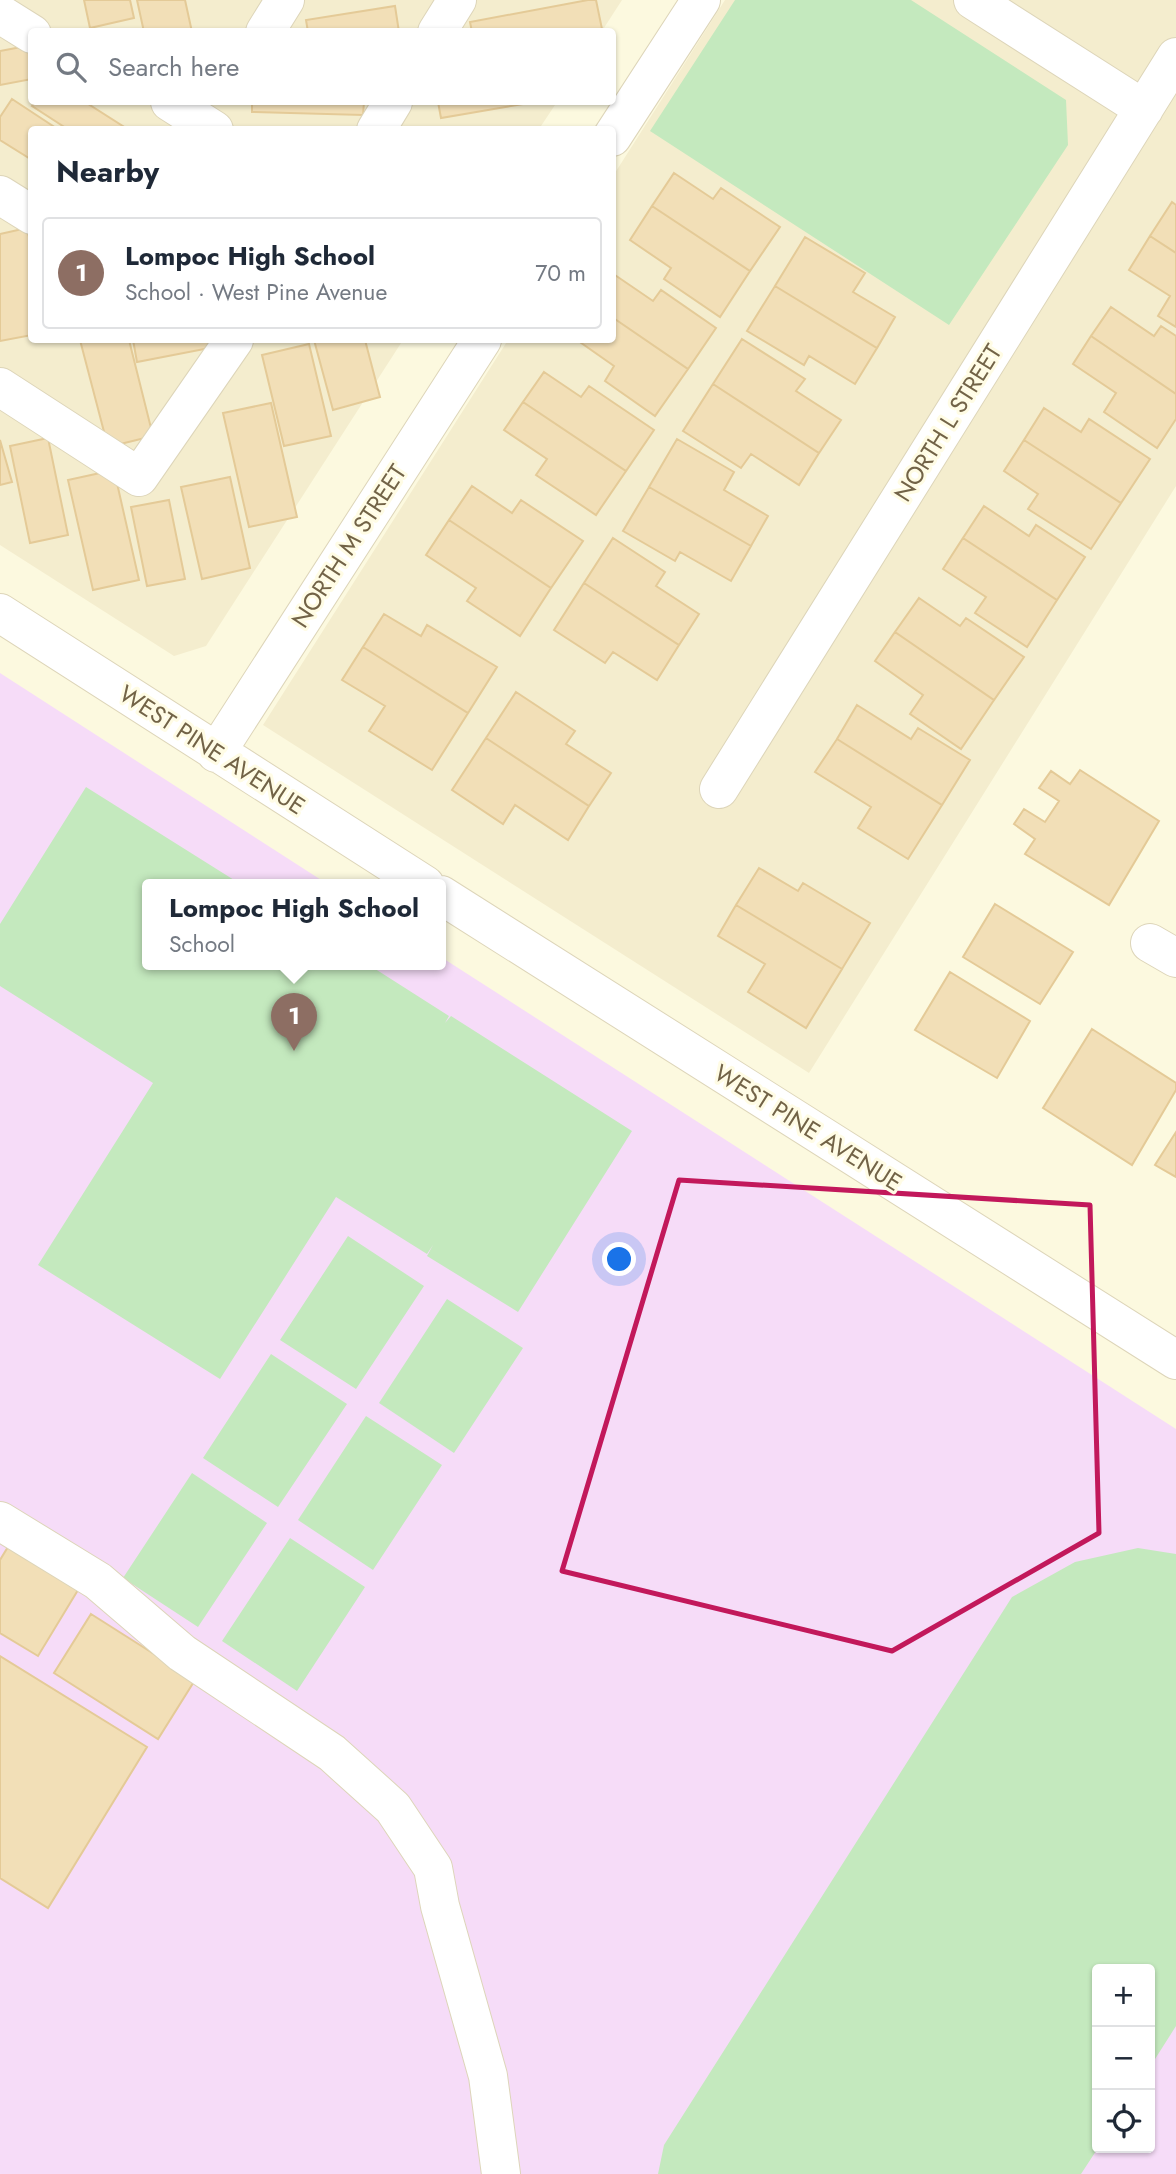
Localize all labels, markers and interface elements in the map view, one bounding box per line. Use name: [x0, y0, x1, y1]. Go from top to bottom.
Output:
search box: [28, 28, 616, 105]
icon: search: [52, 48, 90, 86]
text: Search here: [108, 48, 240, 86]
text: Nearby: [56, 150, 159, 193]
text: Lompoc High School: [125, 237, 375, 275]
text: 1: [75, 256, 87, 290]
text: 70 m: [535, 256, 586, 290]
text: School · West Pine Avenue: [125, 275, 387, 309]
street label: NORTH L STREET: [885, 337, 1010, 508]
street label: NORTH M STREET: [283, 457, 415, 634]
street label: WEST PINE AVENUE: [112, 676, 312, 823]
popup: [142, 879, 446, 970]
text: Lompoc High School: [169, 889, 419, 927]
text: School: [169, 927, 235, 961]
pin: 1: [271, 993, 317, 1051]
street label: WEST PINE AVENUE: [707, 1056, 909, 1200]
your location: [602, 1242, 636, 1276]
map controls: [1092, 1964, 1155, 2153]
button: +: [1092, 1964, 1155, 2027]
button: −: [1092, 2027, 1155, 2090]
button: locate: [1092, 2090, 1155, 2153]

